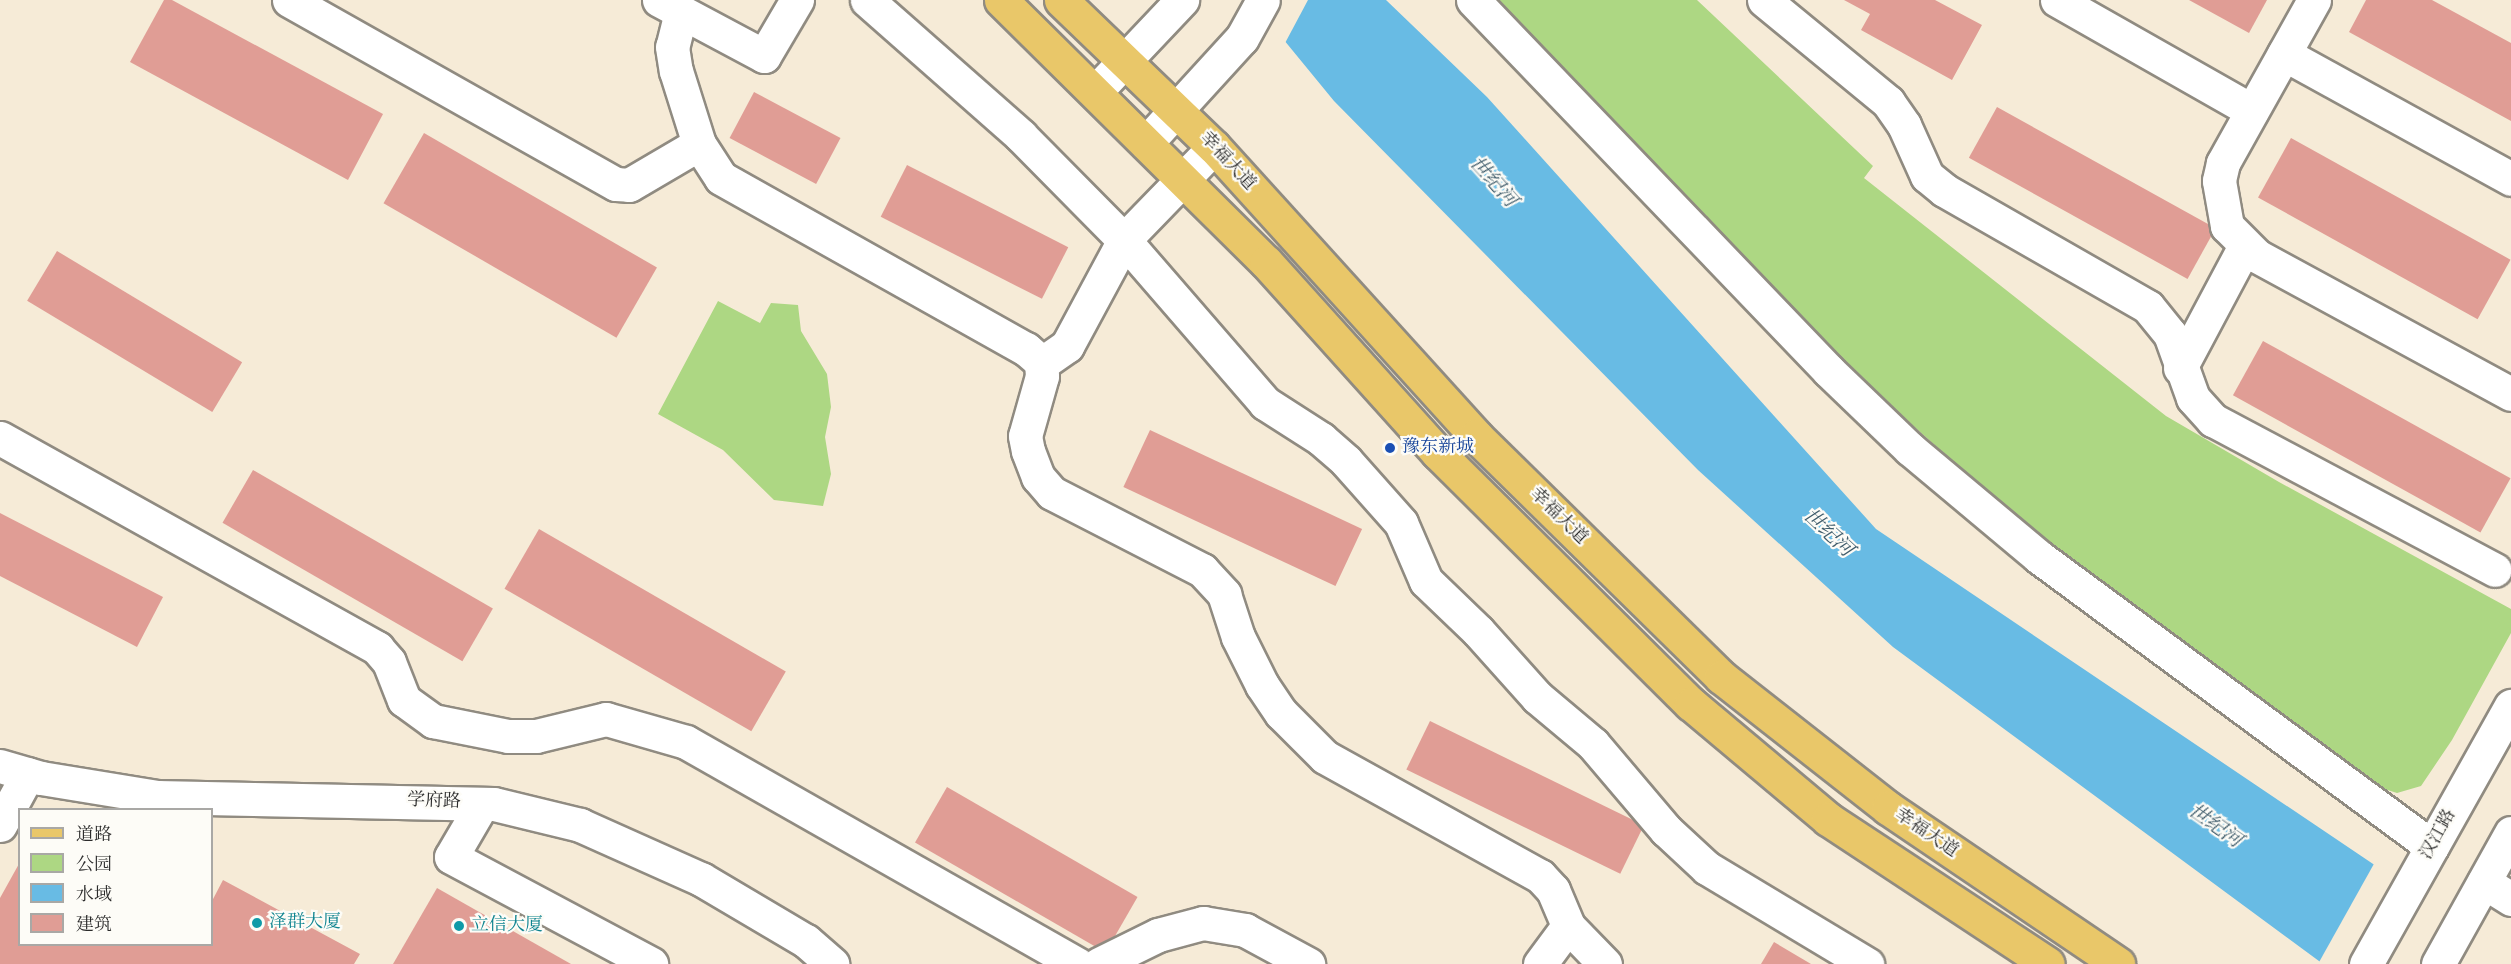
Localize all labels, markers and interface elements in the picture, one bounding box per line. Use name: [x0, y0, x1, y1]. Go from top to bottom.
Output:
street label: 幸福大道: [1195, 128, 1259, 196]
water label: 世纪河: [1464, 152, 1522, 212]
place label: 豫东新城: [1402, 437, 1474, 459]
marker: 豫东新城: [1383, 441, 1397, 455]
street label: 幸福大道: [1525, 484, 1591, 550]
water label: 世纪河: [1798, 504, 1858, 562]
street label: 学府路: [407, 790, 461, 814]
water label: 世纪河: [2184, 799, 2246, 853]
street label: 幸福大道: [1890, 805, 1962, 863]
street label: 汉江路: [2416, 806, 2462, 864]
legend: [18, 808, 213, 946]
text: 道路: [76, 824, 112, 847]
text: 公园: [76, 854, 112, 877]
text: 水域: [76, 884, 112, 907]
place label: 泽群大厦: [269, 912, 341, 934]
text: 建筑: [76, 914, 112, 937]
place label: 立信大厦: [471, 915, 543, 937]
marker: 泽群大厦: [250, 916, 264, 930]
marker: 立信大厦: [452, 919, 466, 933]

